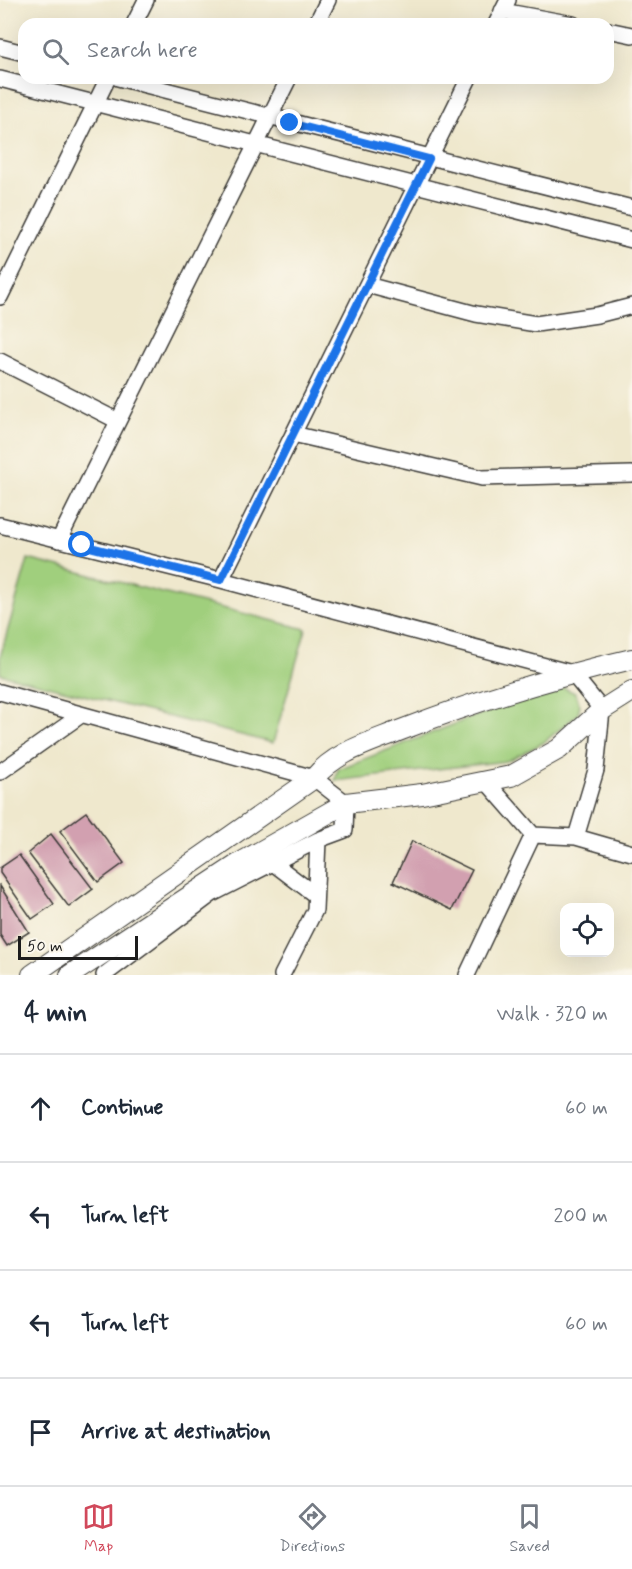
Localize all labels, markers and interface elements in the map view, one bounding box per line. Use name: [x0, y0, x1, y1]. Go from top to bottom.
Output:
search box: [18, 18, 614, 84]
icon: search: [39, 35, 72, 68]
text: Search here: [87, 37, 198, 65]
route end: [276, 109, 302, 135]
route start: [68, 531, 94, 557]
map controls: [560, 903, 614, 957]
button: locate: [560, 903, 614, 957]
scale bar: [18, 933, 138, 960]
text: 50 m: [27, 936, 63, 957]
text: 4 min: [24, 997, 87, 1031]
text: Walk · 320 m: [496, 1001, 608, 1028]
icon: ahead: [24, 1092, 57, 1125]
text: Continue: [81, 1094, 163, 1122]
text: 60 m: [565, 1095, 608, 1122]
icon: left: [24, 1200, 57, 1233]
text: Turn left: [81, 1202, 169, 1230]
text: 200 m: [553, 1203, 608, 1230]
icon: left: [24, 1308, 57, 1341]
text: Turn left: [81, 1310, 169, 1338]
text: 60 m: [565, 1311, 608, 1338]
icon: arrive: [24, 1416, 57, 1449]
text: Arrive at destination: [81, 1418, 271, 1446]
tab: Map: [82, 1500, 115, 1557]
tab: Directions: [279, 1500, 345, 1557]
tab: Saved: [509, 1500, 550, 1557]

